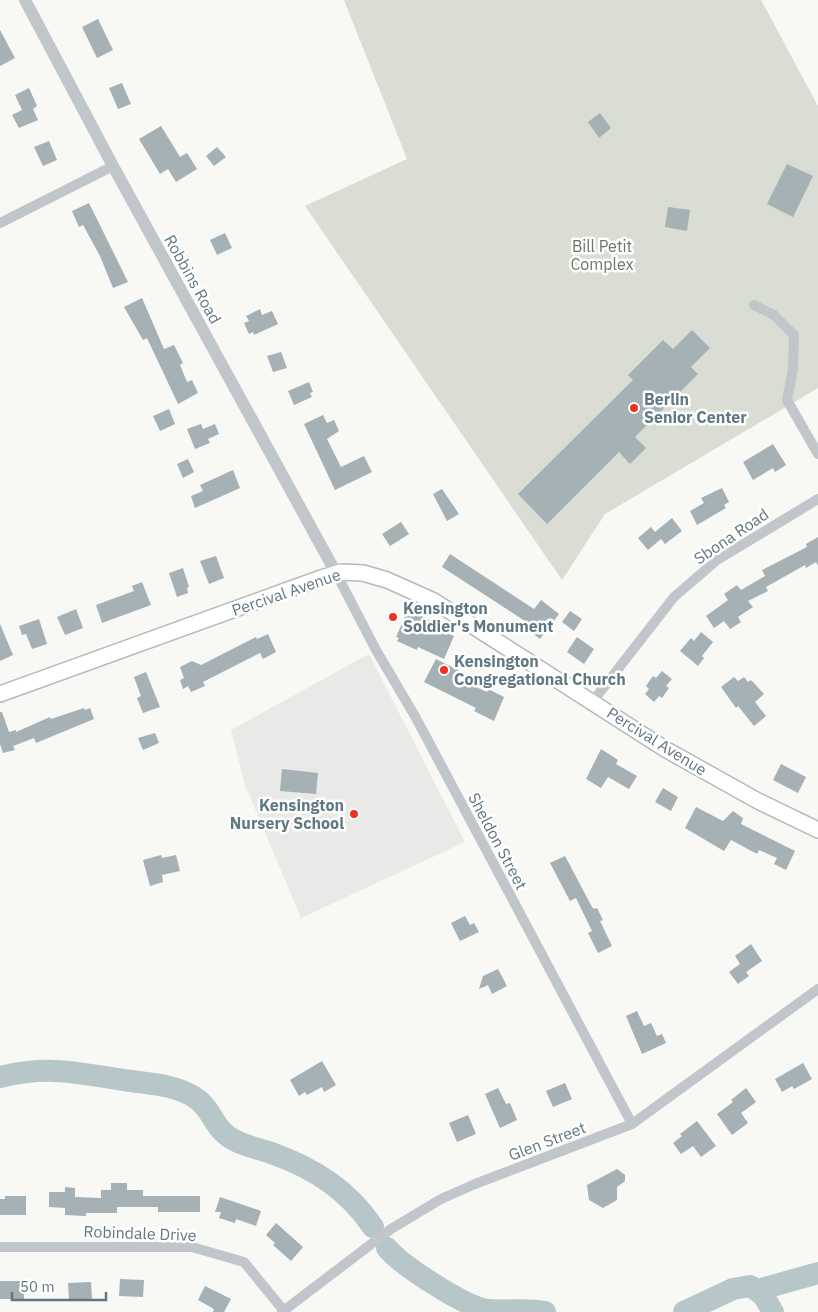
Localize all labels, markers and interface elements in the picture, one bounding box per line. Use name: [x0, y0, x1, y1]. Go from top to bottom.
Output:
street label: Robbins Road: [160, 231, 226, 327]
park label: Bill Petit Complex: [570, 236, 634, 274]
place label: Berlin Senior Center: [644, 389, 747, 427]
marker: Berlin Senior Center: [628, 402, 640, 414]
street label: Sbona Road: [690, 504, 772, 568]
street label: Percival Avenue: [229, 564, 343, 620]
place label: Kensington Soldier's Monument: [403, 598, 553, 636]
marker: Kensington Soldier's Monument: [387, 611, 399, 623]
place label: Kensington Congregational Church: [454, 651, 626, 689]
marker: Kensington Congregational Church: [438, 664, 450, 676]
street label: Percival Avenue: [603, 702, 711, 780]
street label: Sheldon Street: [464, 789, 532, 893]
place label: Kensington Nursery School: [230, 795, 344, 833]
marker: Kensington Nursery School: [348, 808, 360, 820]
street label: Glen Street: [506, 1117, 588, 1165]
street label: Robindale Drive: [83, 1221, 197, 1245]
scale bar: [12, 1270, 106, 1302]
text: 50 m: [20, 1277, 55, 1296]

